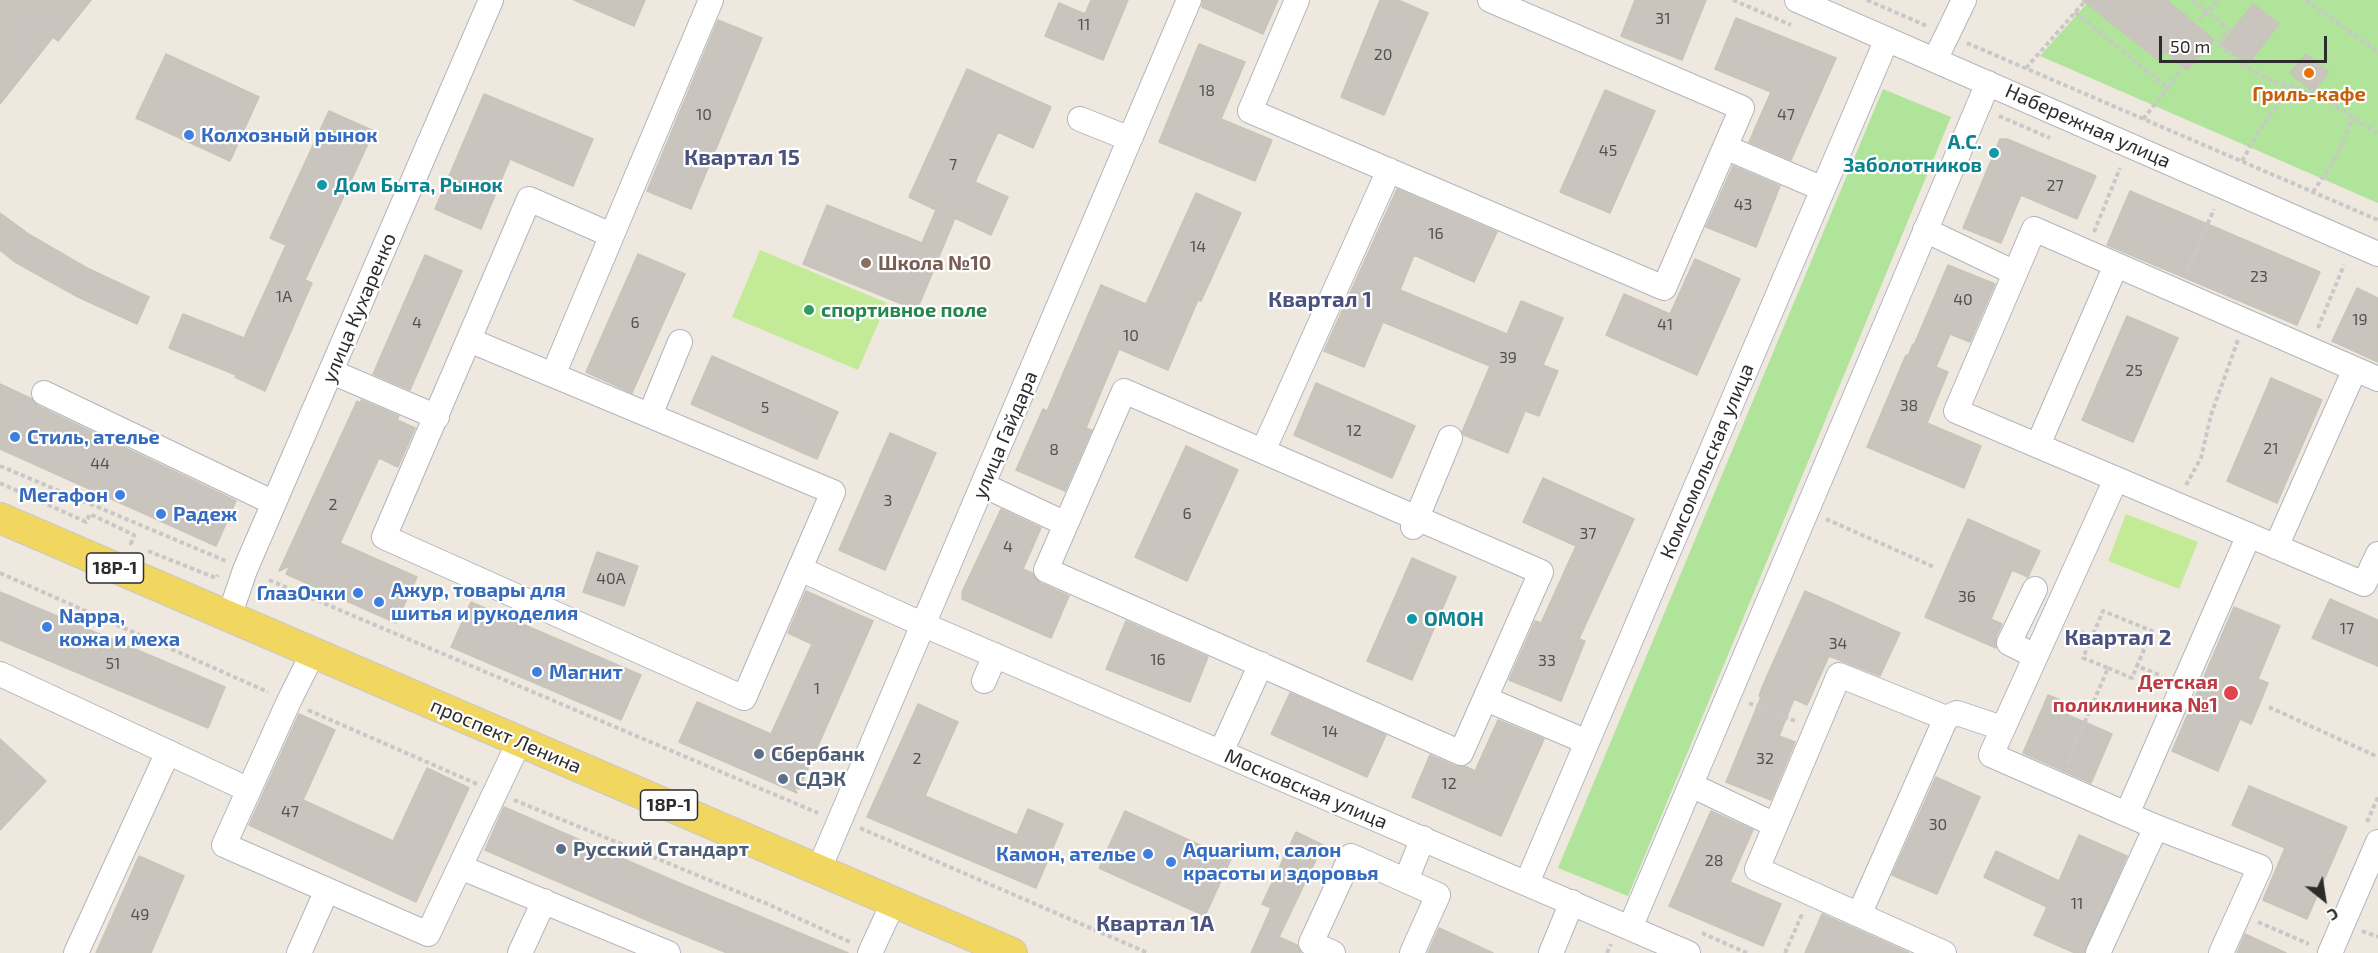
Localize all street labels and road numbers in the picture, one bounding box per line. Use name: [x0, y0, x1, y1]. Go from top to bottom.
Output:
street label: Набережная улица: [2002, 79, 2174, 173]
street label: улица Кухаренко: [317, 229, 401, 387]
street label: Комсомольская улица: [1655, 360, 1759, 562]
street label: улица Гайдара: [967, 367, 1043, 503]
road number: 18Р-1: [86, 553, 144, 583]
street label: проспект Ленина: [427, 693, 585, 779]
street label: Московская улица: [1221, 744, 1391, 834]
road number: 18Р-1: [640, 790, 698, 820]

